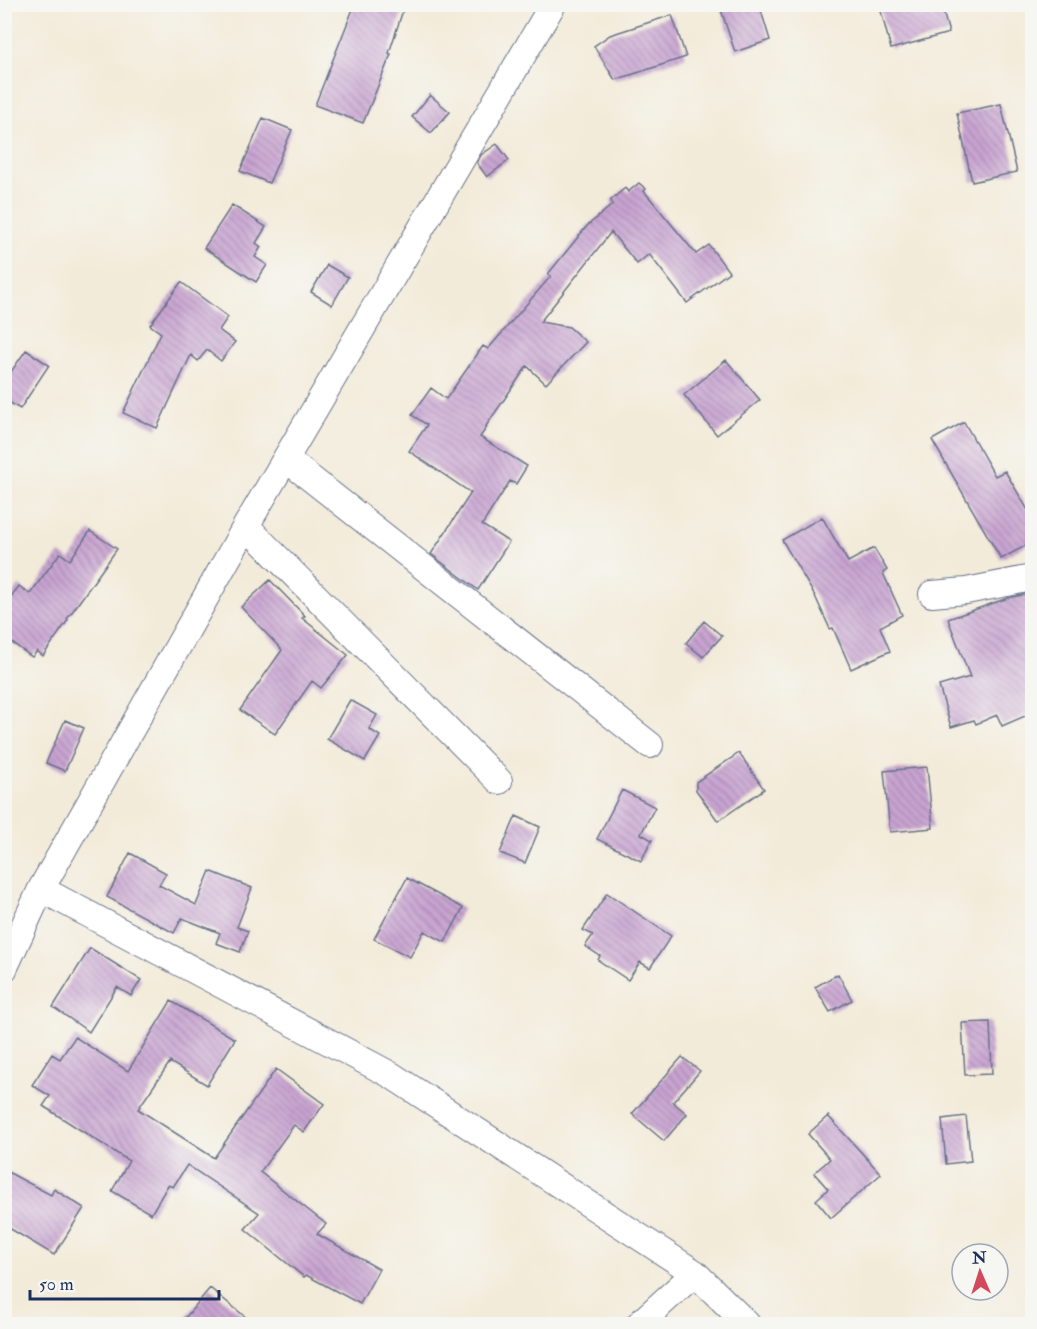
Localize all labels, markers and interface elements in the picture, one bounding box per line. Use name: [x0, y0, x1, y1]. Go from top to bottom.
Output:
north arrow: [950, 1242, 1010, 1302]
text: N: [971, 1248, 988, 1268]
scale bar: [30, 1263, 219, 1301]
text: 50 m: [39, 1273, 74, 1296]

